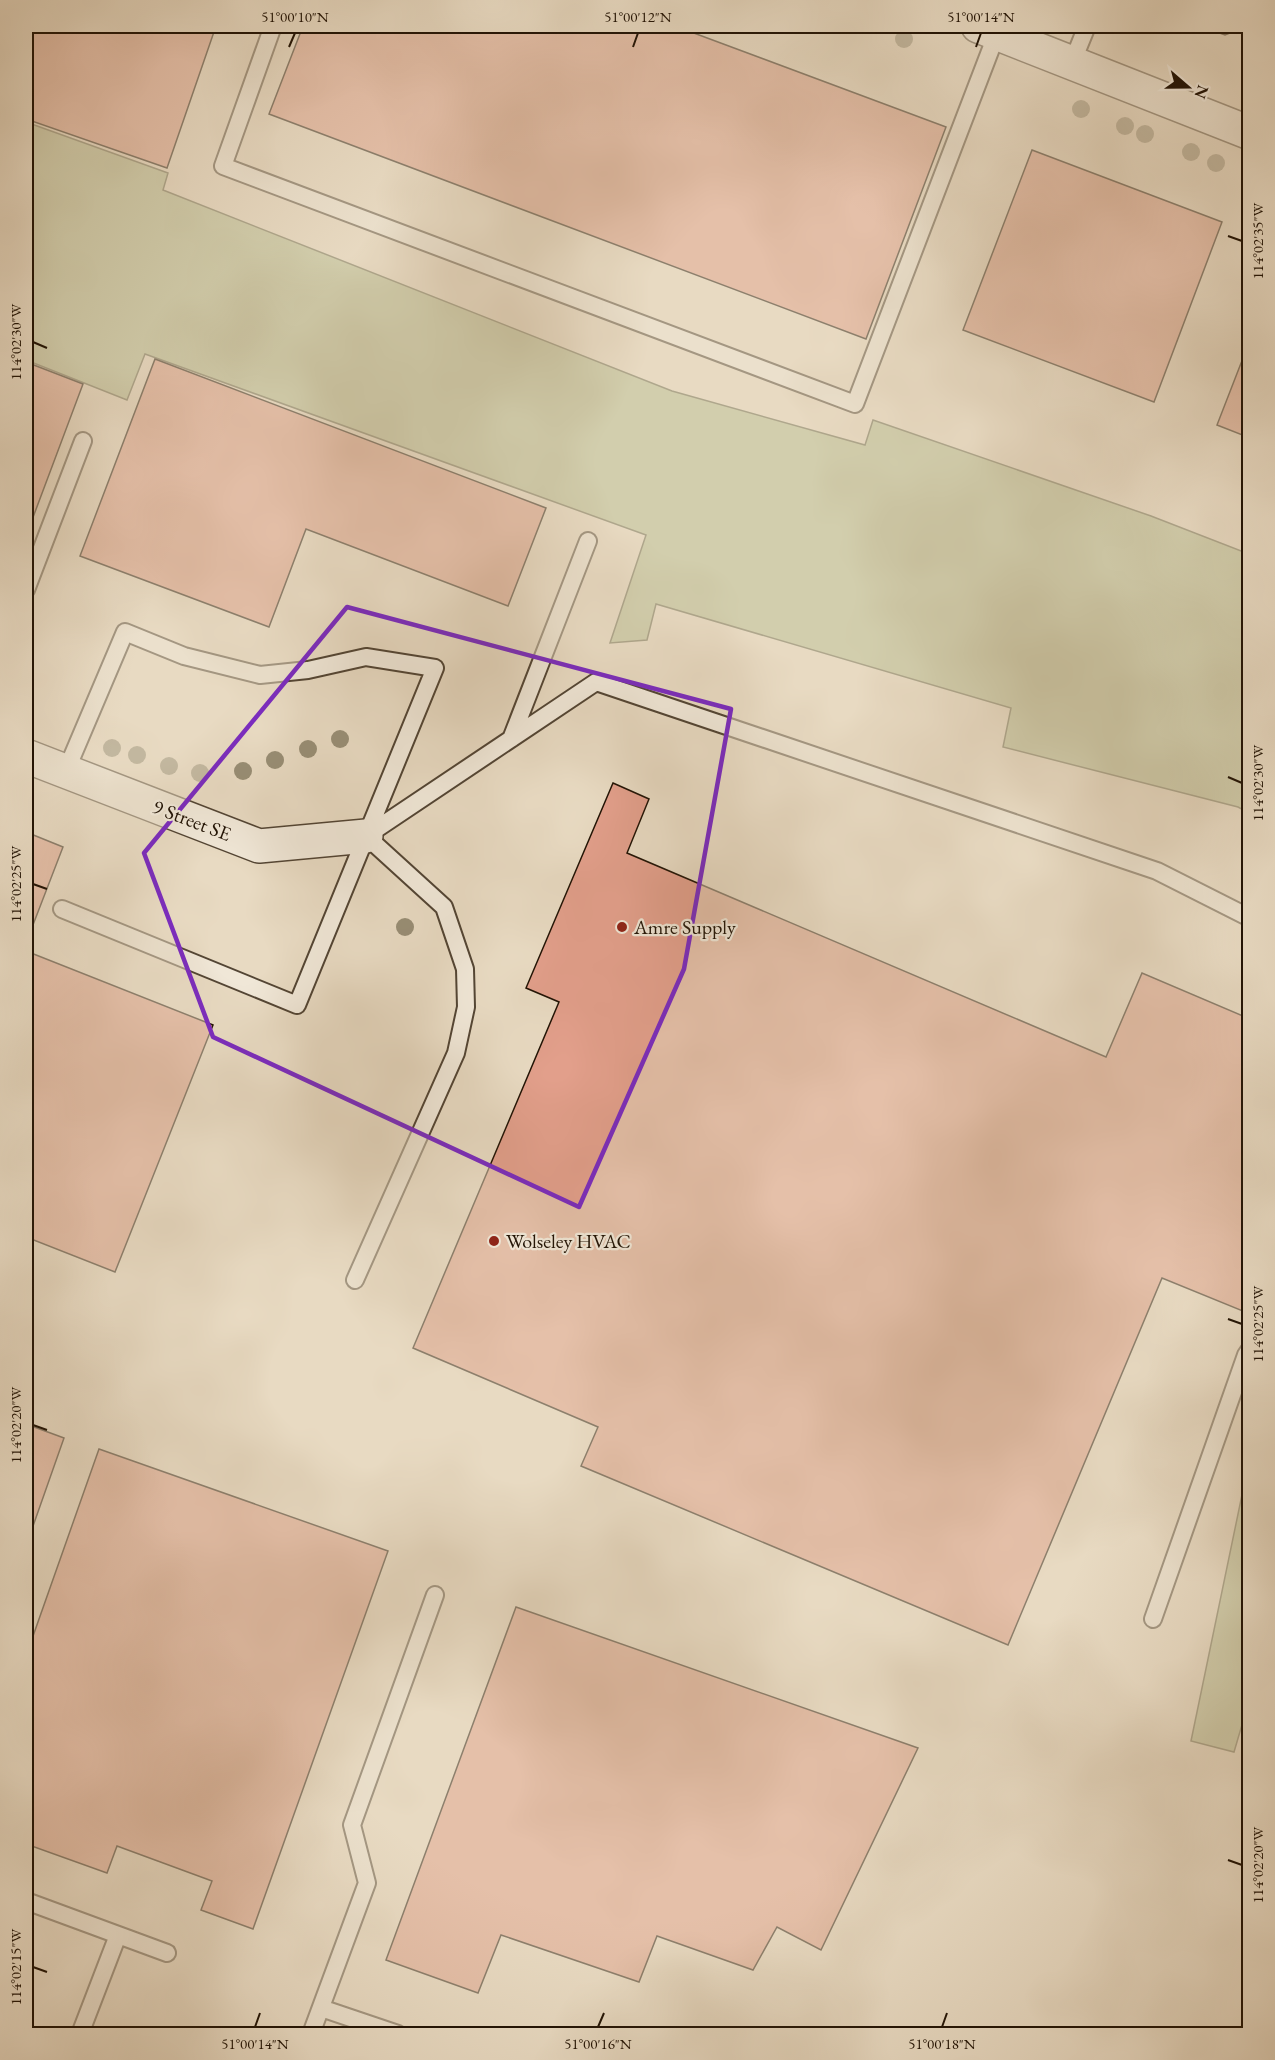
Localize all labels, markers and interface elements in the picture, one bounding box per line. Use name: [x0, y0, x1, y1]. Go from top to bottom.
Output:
text: 51°00'10"N: [261, 7, 329, 26]
text: 51°00'12"N: [604, 7, 672, 26]
text: 51°00'14"N: [947, 7, 1015, 26]
north arrow: [1158, 57, 1218, 117]
text: N: [1190, 82, 1214, 102]
text: 114°02'35"W: [1248, 203, 1267, 279]
text: 114°02'30"W: [6, 304, 25, 380]
text: 114°02'30"W: [1248, 745, 1267, 821]
street label: 9 Street SE: [149, 793, 235, 847]
text: 114°02'25"W: [6, 846, 25, 922]
place label: Amre Supply: [633, 914, 736, 940]
marker: Amre Supply: [615, 920, 629, 934]
place label: Wolseley HVAC: [506, 1228, 631, 1254]
marker: Wolseley HVAC: [487, 1234, 501, 1248]
text: 114°02'25"W: [1248, 1286, 1267, 1362]
text: 114°02'20"W: [6, 1387, 25, 1463]
text: 114°02'20"W: [1248, 1827, 1267, 1903]
text: 114°02'15"W: [6, 1929, 25, 2005]
text: 51°00'14"N: [221, 2034, 289, 2053]
text: 51°00'16"N: [564, 2034, 632, 2053]
text: 51°00'18"N: [908, 2034, 976, 2053]

